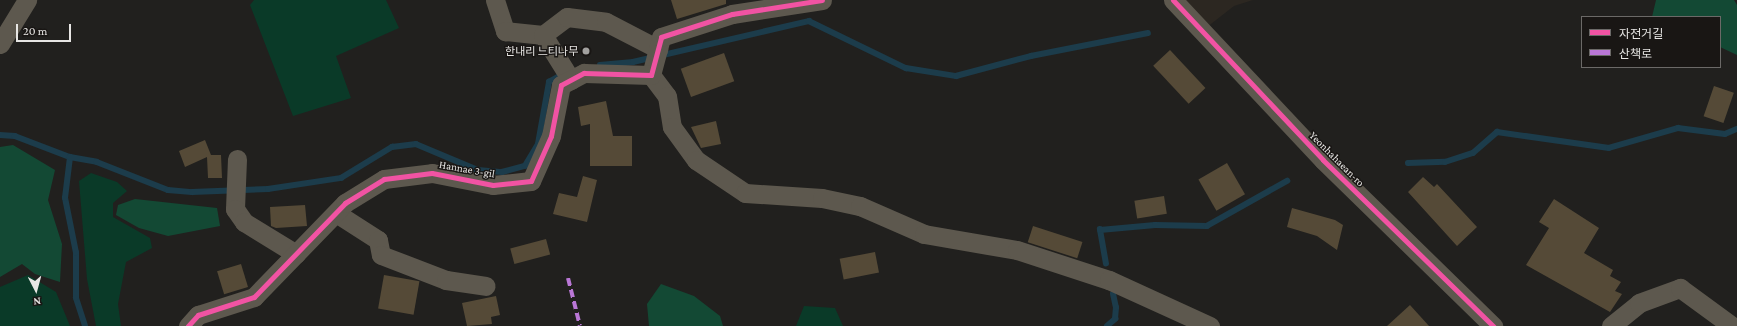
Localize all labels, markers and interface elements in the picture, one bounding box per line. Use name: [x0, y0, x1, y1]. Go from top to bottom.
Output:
scale bar: [18, 16, 73, 42]
legend: [1581, 16, 1721, 68]
text: 20 m: [23, 24, 47, 38]
text: 자전거길: [1619, 27, 1663, 41]
place label: 한내리 느티나무: [505, 44, 578, 58]
marker: 한내리 느티나무: [581, 46, 591, 56]
text: 산책로: [1619, 47, 1652, 61]
street label: Yeonhahaean-ro: [1307, 129, 1367, 189]
street label: Hannae 3-gil: [438, 158, 496, 180]
north arrow: [16, 270, 56, 310]
text: N: [33, 296, 42, 308]

